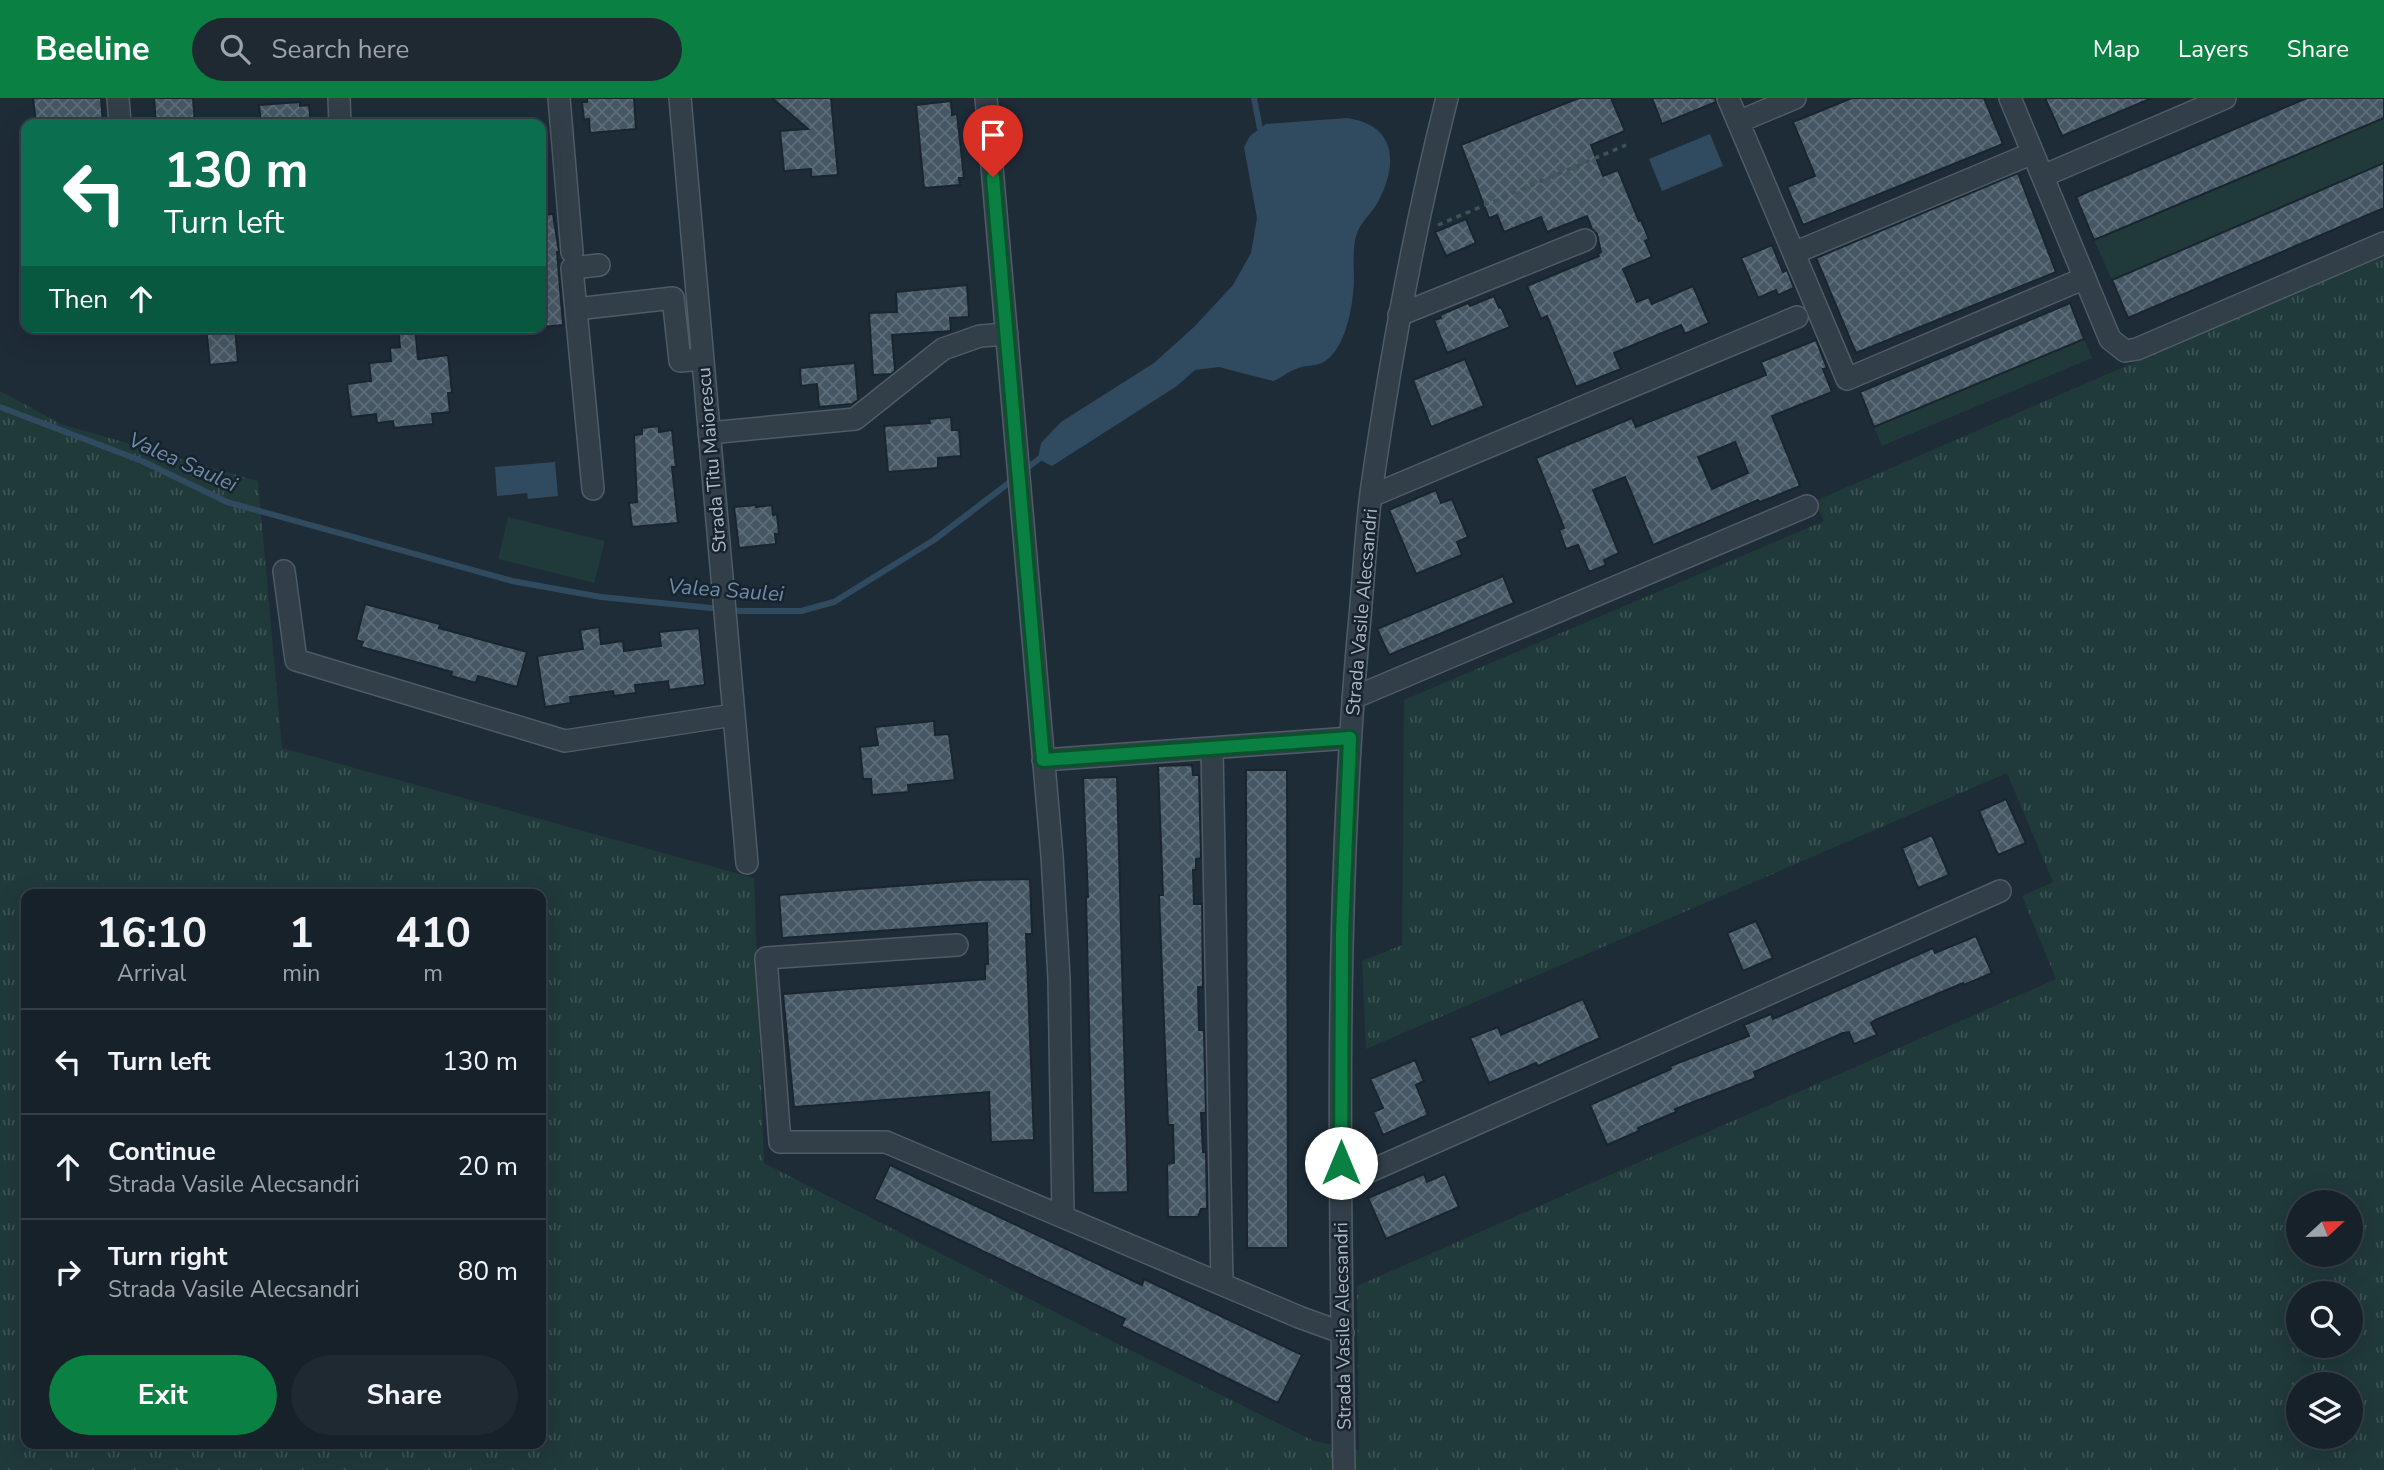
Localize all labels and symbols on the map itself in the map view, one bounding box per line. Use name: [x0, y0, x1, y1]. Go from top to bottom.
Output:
pin: [963, 105, 1023, 177]
street label: Strada Titu Maiorescu: [691, 366, 733, 554]
water label: Valea Saulei: [124, 426, 243, 499]
street label: Strada Vasile Alecsandri: [1340, 507, 1384, 717]
water label: Valea Saulei: [667, 572, 786, 608]
position arrow: [1304, 1126, 1378, 1200]
north arrow: [2286, 1190, 2362, 1267]
street label: Strada Vasile Alecsandri: [1328, 1222, 1358, 1430]

